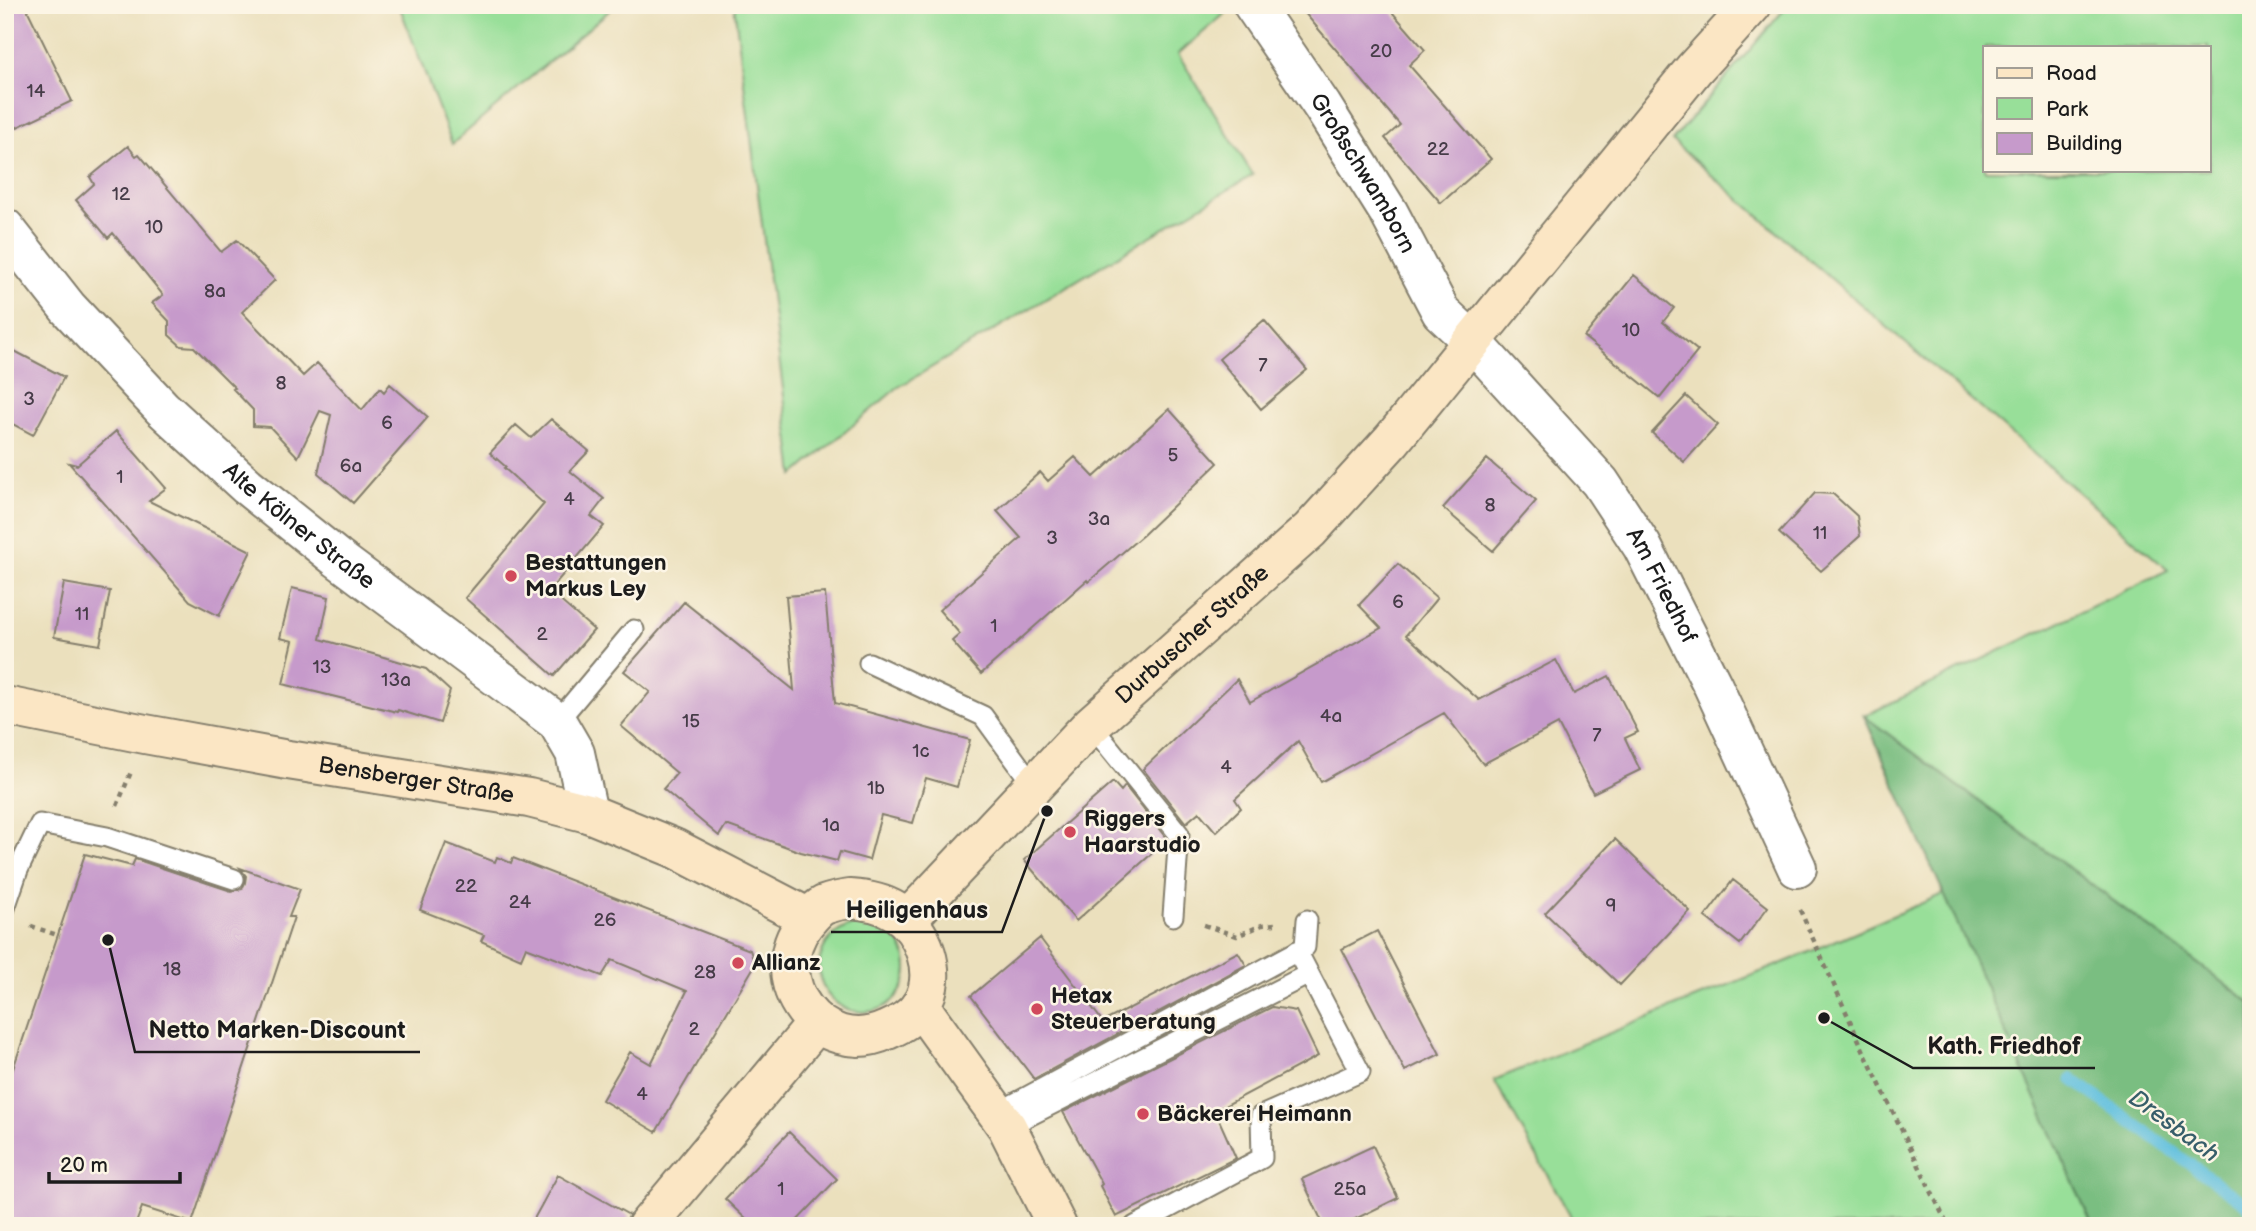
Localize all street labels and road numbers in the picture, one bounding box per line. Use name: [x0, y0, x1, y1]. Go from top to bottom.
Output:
street label: Großschwamborn: [1303, 88, 1422, 258]
street label: Alte Kölner Straße: [217, 457, 381, 595]
street label: Am Friedhof: [1620, 522, 1703, 648]
street label: Durbuscher Straße: [1110, 559, 1275, 710]
street label: Bensberger Straße: [317, 751, 516, 809]

